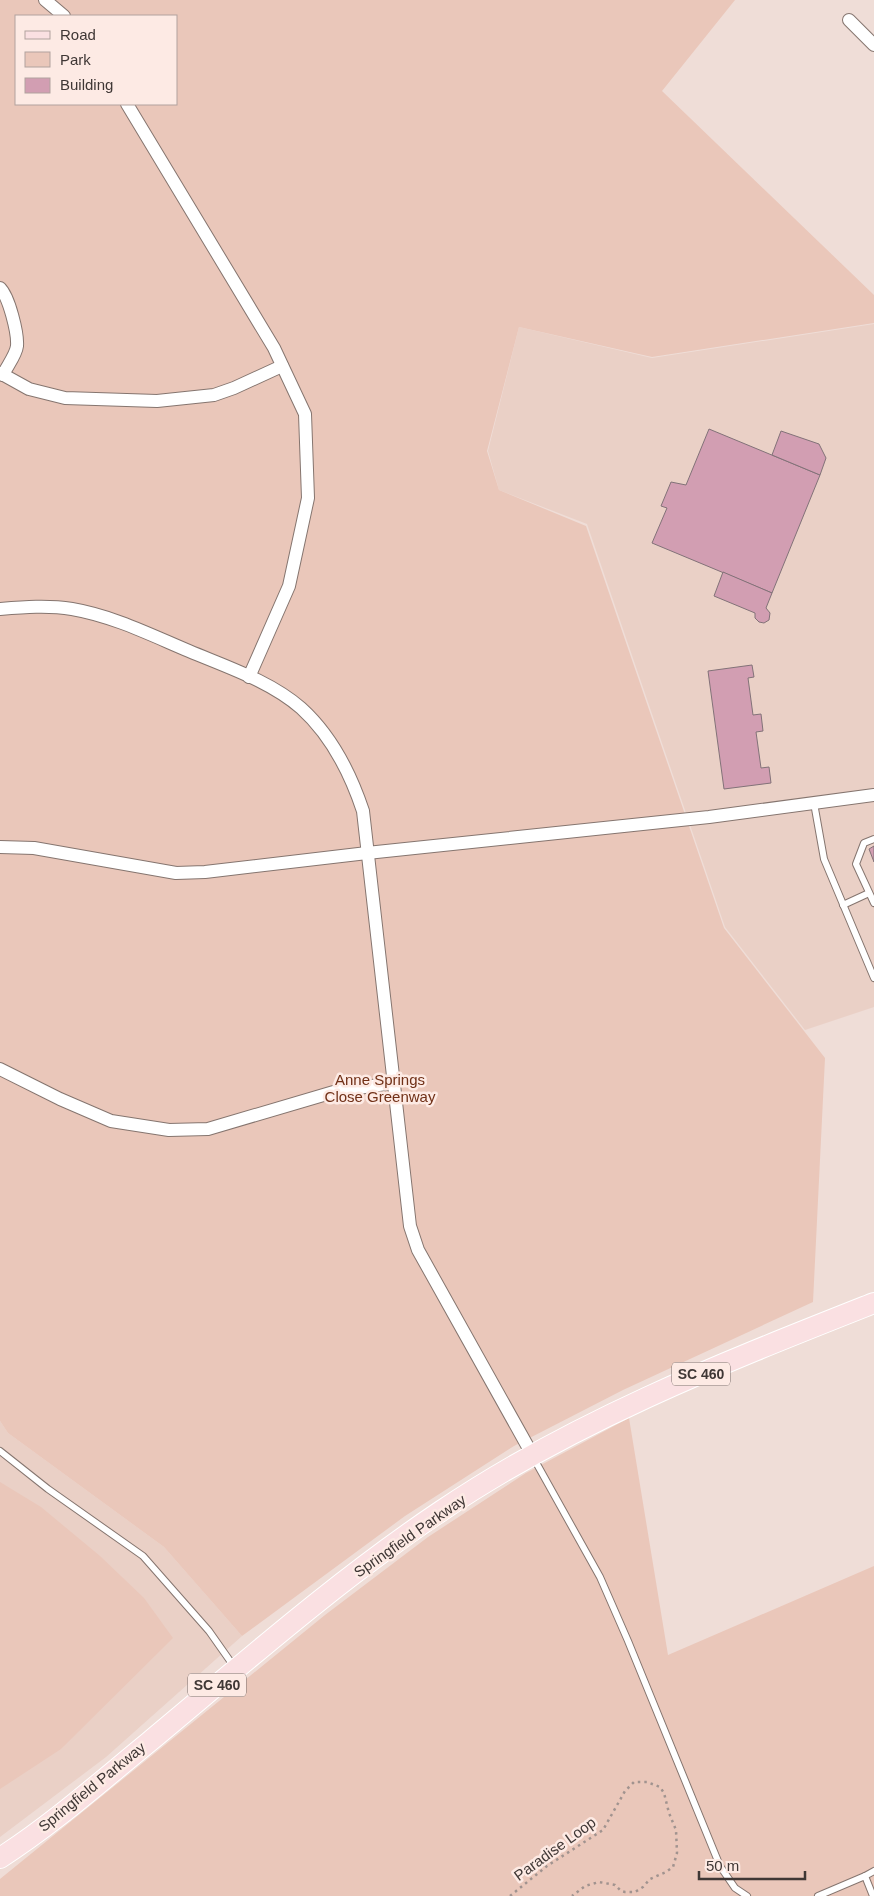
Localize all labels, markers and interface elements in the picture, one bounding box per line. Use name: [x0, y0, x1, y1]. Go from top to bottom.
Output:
legend: [15, 15, 178, 105]
text: Road: [60, 26, 96, 43]
text: Park: [60, 51, 91, 68]
text: Building: [60, 76, 113, 93]
park label: Anne Springs Close Greenway: [325, 1071, 436, 1105]
road number: SC 460: [672, 1362, 730, 1386]
street label: Springfield Parkway: [351, 1490, 469, 1581]
road number: SC 460: [188, 1674, 246, 1696]
street label: Springfield Parkway: [35, 1738, 149, 1835]
street label: Paradise Loop: [511, 1813, 599, 1884]
scale bar: [699, 1848, 805, 1880]
text: 50 m: [706, 1857, 739, 1874]

